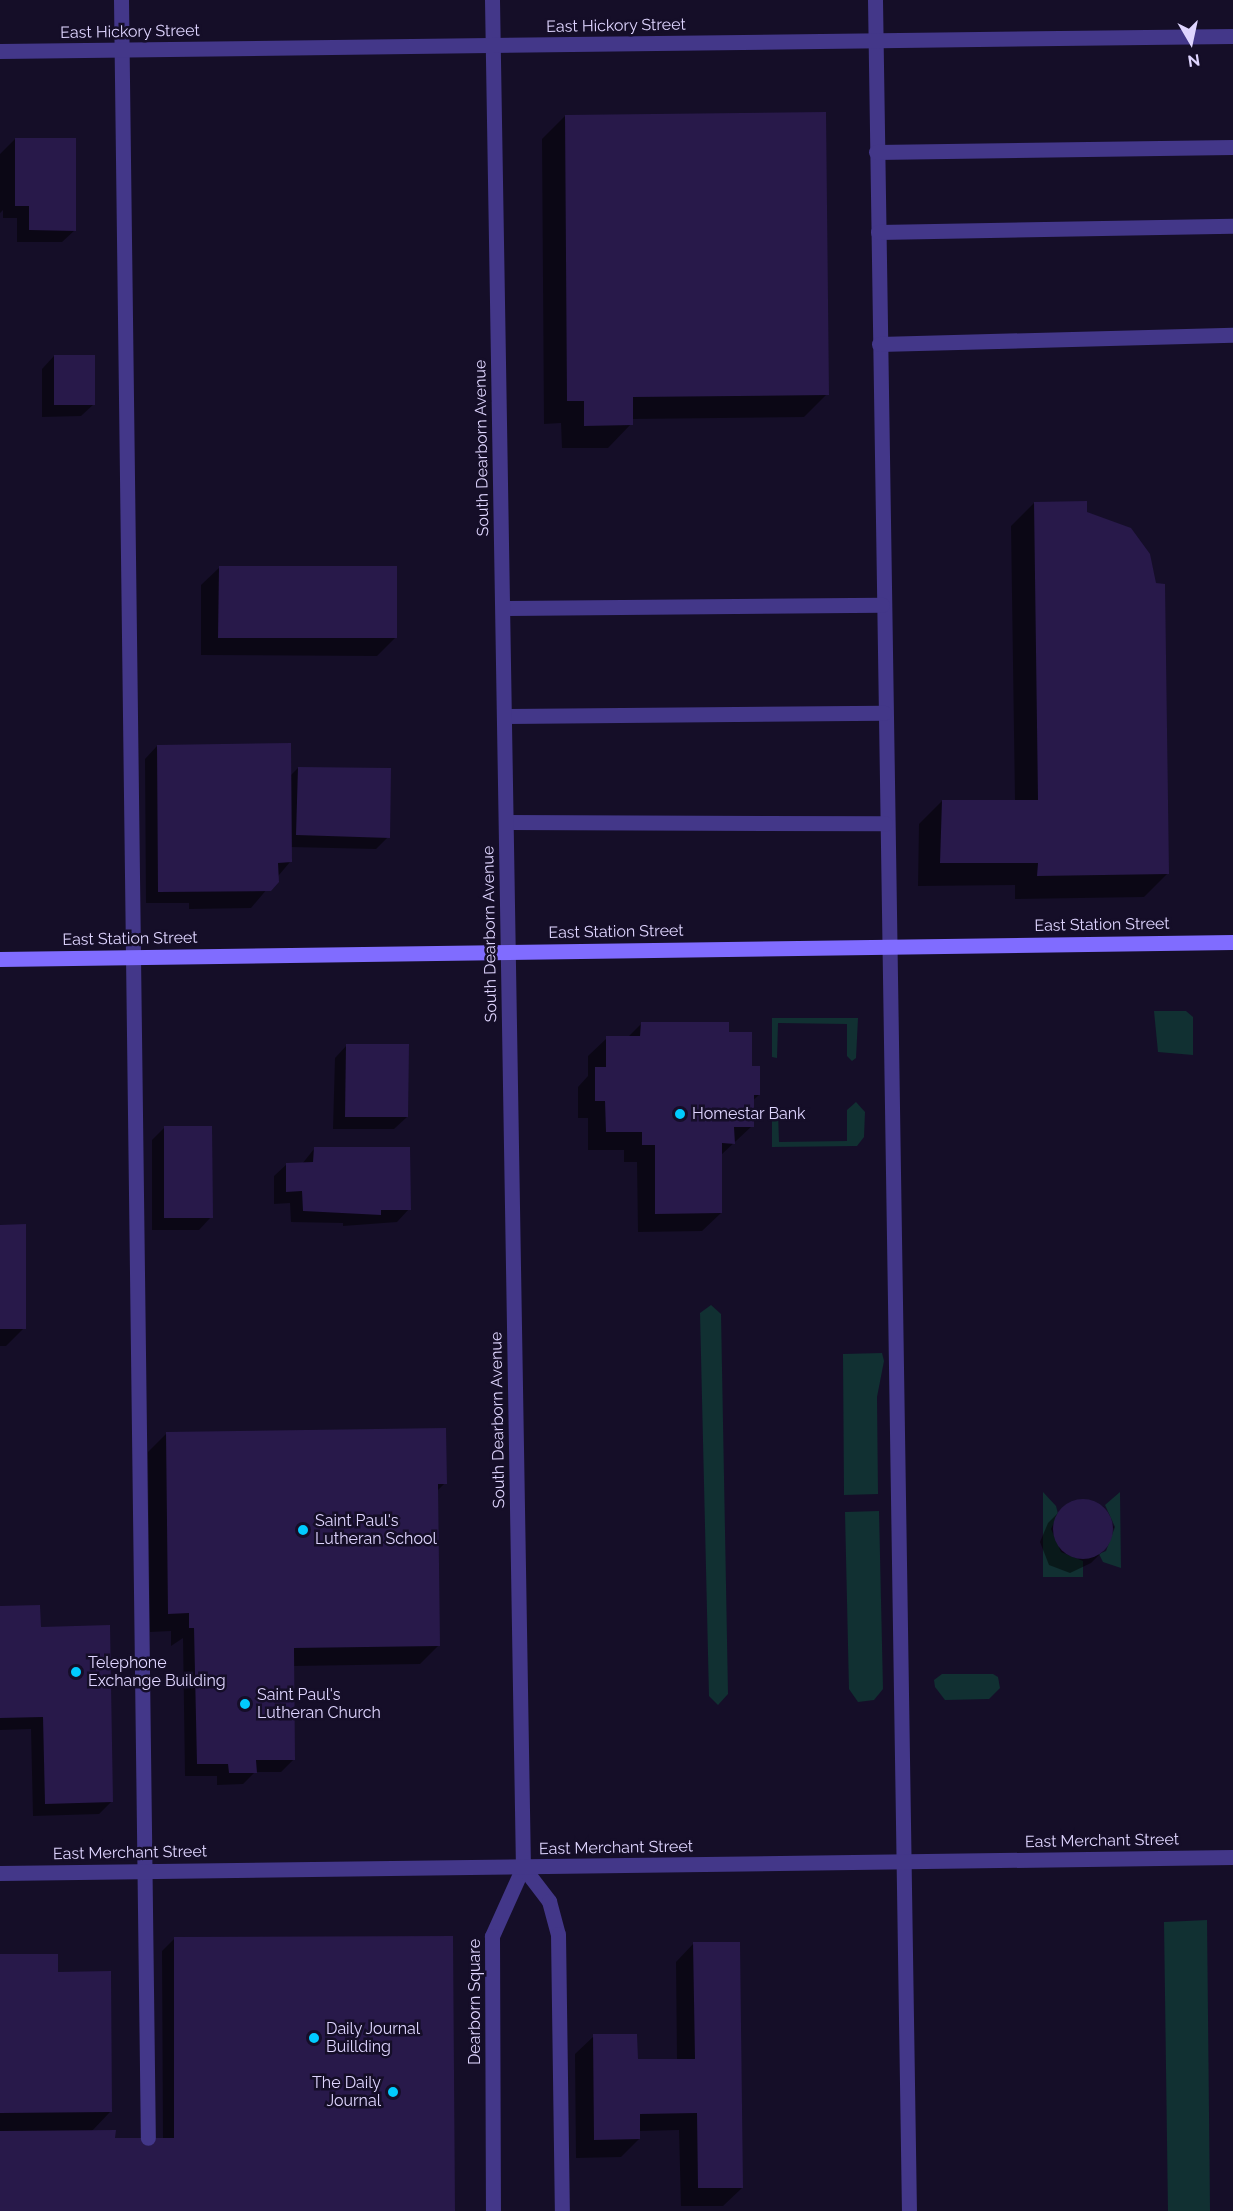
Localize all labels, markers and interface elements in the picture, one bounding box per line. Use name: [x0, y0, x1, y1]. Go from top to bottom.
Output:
north arrow: [1161, 12, 1221, 72]
street label: East Hickory Street: [546, 15, 686, 37]
street label: East Hickory Street: [60, 21, 200, 43]
text: N: [1186, 50, 1201, 71]
street label: South Dearborn Avenue: [471, 359, 493, 537]
street label: South Dearborn Avenue: [479, 845, 501, 1023]
street label: East Station Street: [1034, 914, 1170, 936]
street label: East Station Street: [548, 921, 684, 943]
street label: East Station Street: [62, 928, 198, 950]
place label: Homestar Bank: [692, 1104, 806, 1124]
marker: Homestar Bank: [673, 1107, 687, 1121]
street label: South Dearborn Avenue: [487, 1331, 509, 1509]
place label: Saint Paul's Lutheran School: [315, 1511, 437, 1549]
marker: Saint Paul's Lutheran School: [296, 1523, 310, 1537]
place label: Telephone Exchange Building: [88, 1653, 226, 1691]
marker: Telephone Exchange Building: [69, 1665, 83, 1679]
place label: Saint Paul's Lutheran Church: [257, 1685, 381, 1723]
marker: Saint Paul's Lutheran Church: [238, 1697, 252, 1711]
street label: East Merchant Street: [1025, 1830, 1179, 1852]
street label: East Merchant Street: [539, 1837, 693, 1859]
street label: East Merchant Street: [53, 1842, 207, 1864]
street label: Dearborn Square: [465, 1939, 485, 2065]
place label: Daily Journal Buillding: [326, 2019, 421, 2057]
marker: Daily Journal Buillding: [307, 2031, 321, 2045]
place label: The Daily Journal: [312, 2073, 381, 2111]
marker: The Daily Journal: [386, 2085, 400, 2099]

